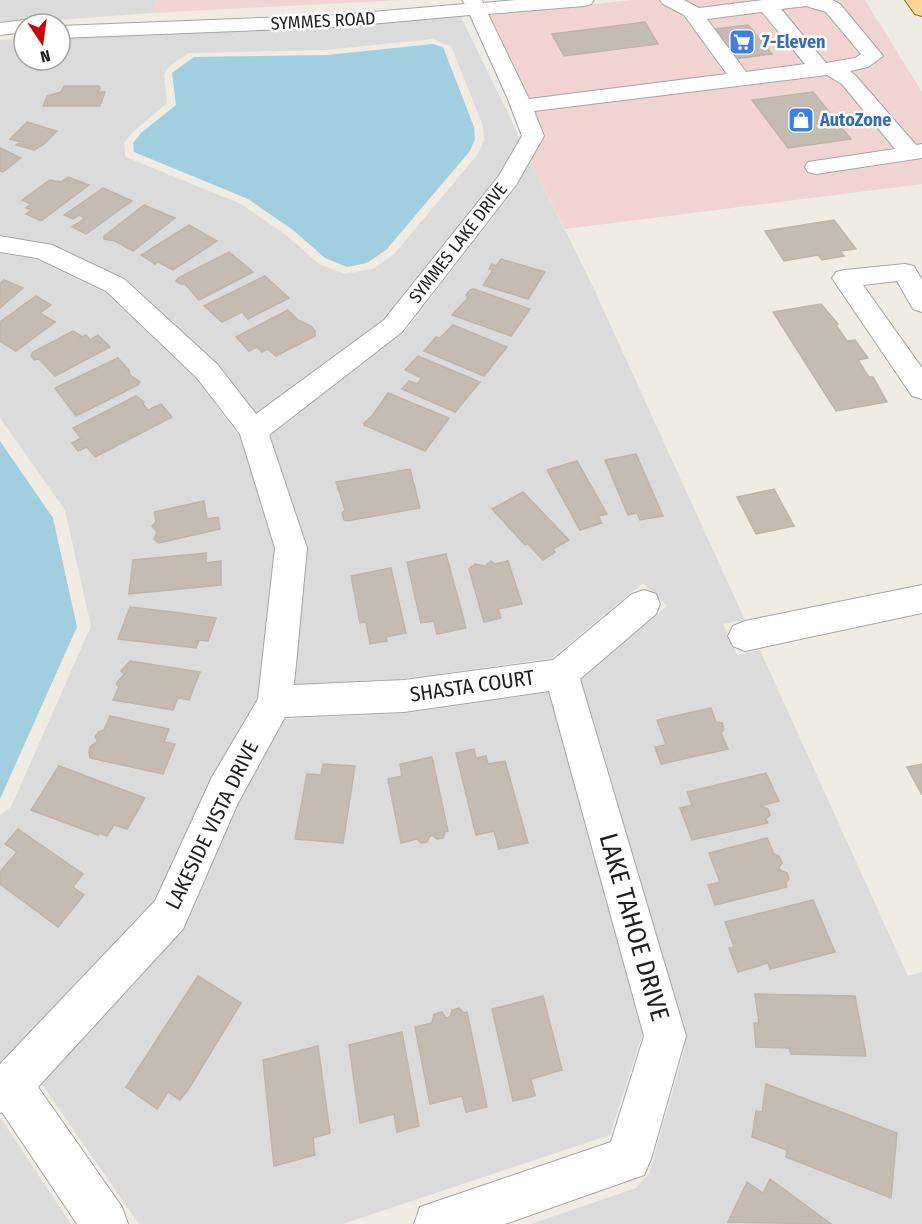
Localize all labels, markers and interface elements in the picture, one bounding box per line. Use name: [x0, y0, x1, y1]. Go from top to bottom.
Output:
street label: SYMMES ROAD: [270, 7, 376, 35]
north arrow: [12, 12, 72, 72]
supermarket icon: 7-Eleven: [727, 27, 757, 57]
place label: 7-Eleven: [762, 31, 825, 53]
text: N: [38, 46, 52, 66]
shop icon: AutoZone: [786, 105, 816, 135]
place label: AutoZone: [819, 109, 891, 131]
street label: SYMMES LAKE DRIVE: [404, 179, 512, 307]
street label: SHASTA COURT: [408, 664, 536, 708]
street label: LAKESIDE VISTA DRIVE: [160, 736, 264, 914]
street label: LAKE TAHOE DRIVE: [592, 830, 676, 1024]

